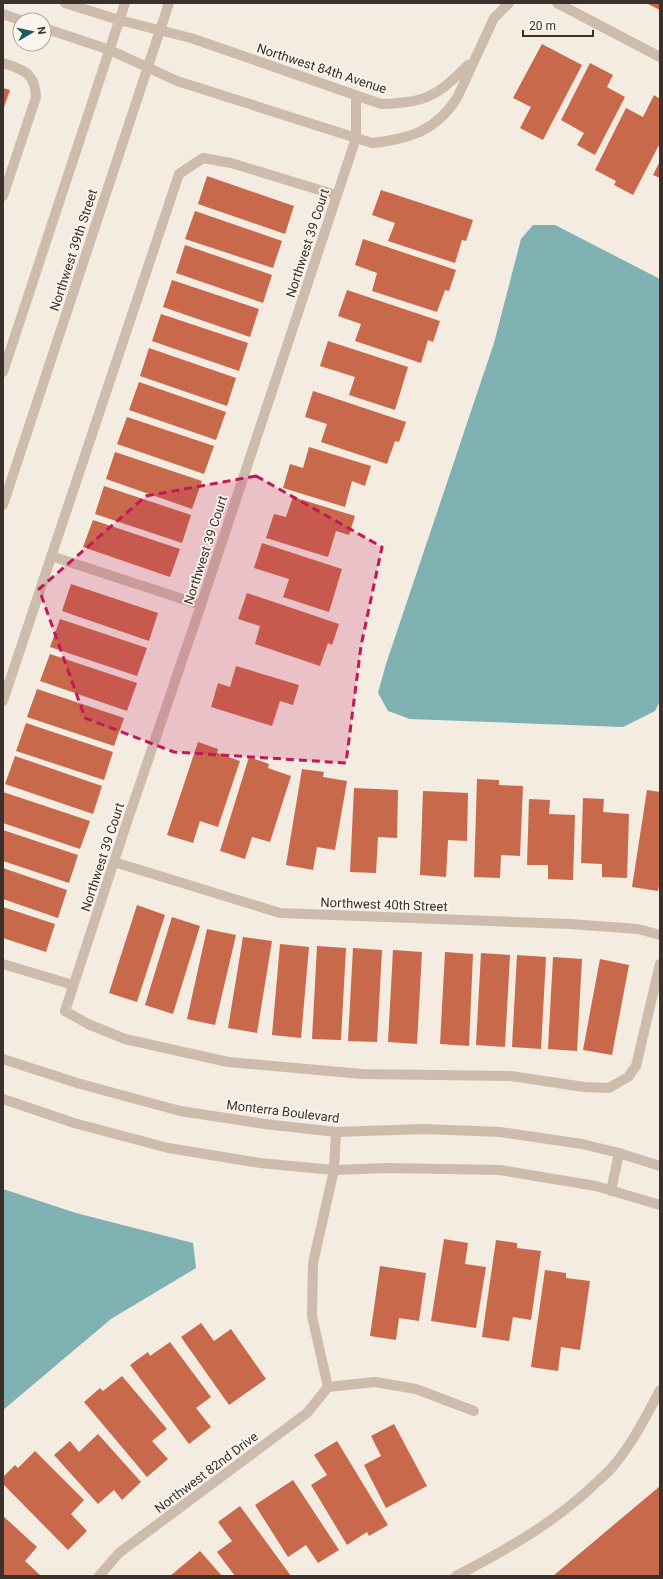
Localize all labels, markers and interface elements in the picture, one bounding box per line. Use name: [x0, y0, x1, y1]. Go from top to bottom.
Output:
north arrow: [12, 12, 52, 52]
scale bar: [523, 12, 593, 38]
text: 20 m: [529, 19, 556, 33]
text: N: [34, 26, 48, 36]
street label: Northwest 84th Avenue: [255, 40, 389, 97]
street label: Northwest 39th Street: [47, 187, 100, 313]
street label: Northwest 39 Court: [283, 187, 332, 299]
street label: Northwest 39 Court: [181, 494, 230, 606]
street label: Northwest 39 Court: [78, 801, 127, 913]
street label: Northwest 40th Street: [320, 895, 448, 914]
street label: Monterra Boulevard: [226, 1097, 340, 1126]
street label: Northwest 82nd Drive: [152, 1429, 261, 1516]

